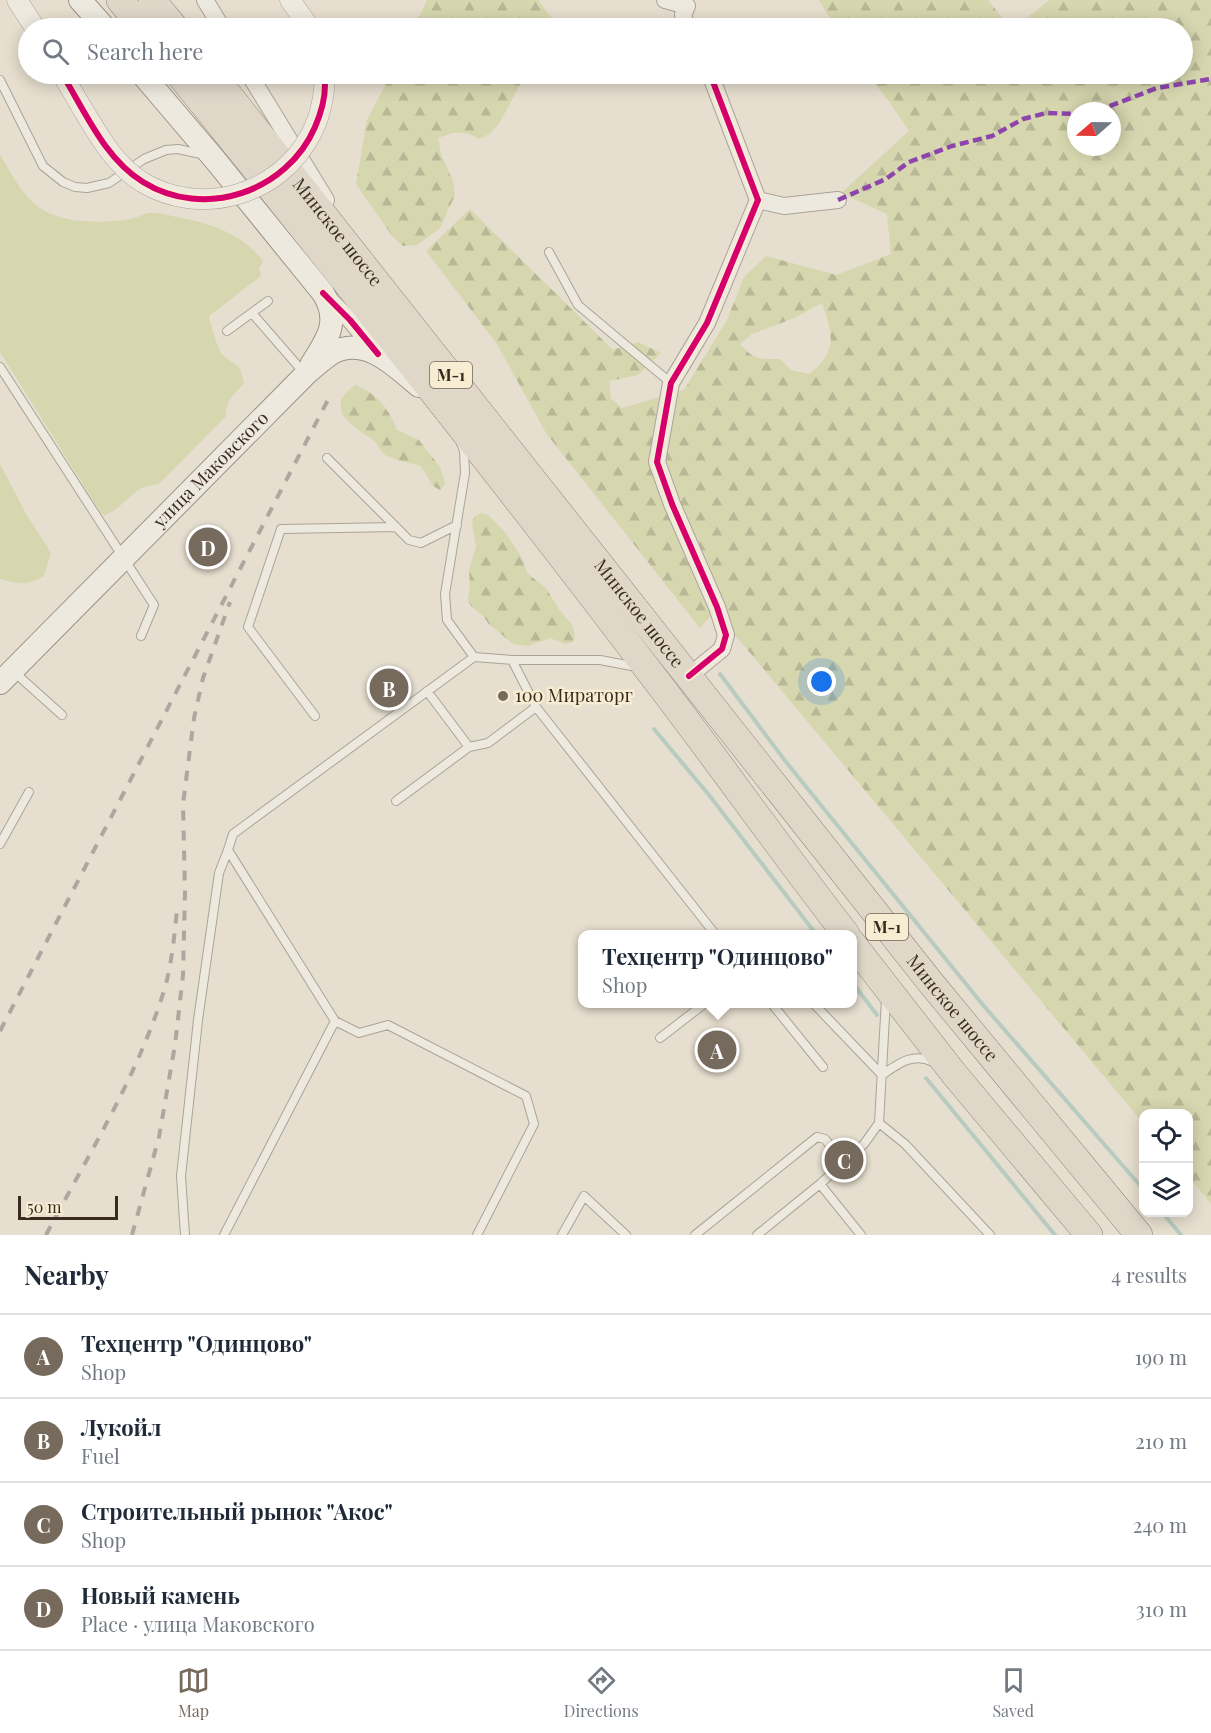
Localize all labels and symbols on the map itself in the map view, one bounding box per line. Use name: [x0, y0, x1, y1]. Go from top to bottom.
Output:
north arrow: [1067, 102, 1121, 156]
street label: Минское шоссе: [288, 173, 388, 291]
road number: М-1: [430, 362, 472, 388]
street label: улица Маковского: [147, 406, 273, 533]
pin: D: [188, 524, 228, 570]
street label: Минское шоссе: [589, 554, 690, 672]
pin: B: [370, 666, 408, 710]
your location: [807, 667, 836, 696]
place label: 100 Мираторг: [515, 683, 633, 707]
marker: 100 Мираторг: [496, 689, 510, 703]
road number: М-1: [866, 914, 908, 940]
street label: Минское шоссе: [902, 949, 1004, 1066]
pin: A: [698, 1028, 736, 1072]
pin: C: [824, 1138, 864, 1182]
scale bar: [18, 1193, 118, 1220]

